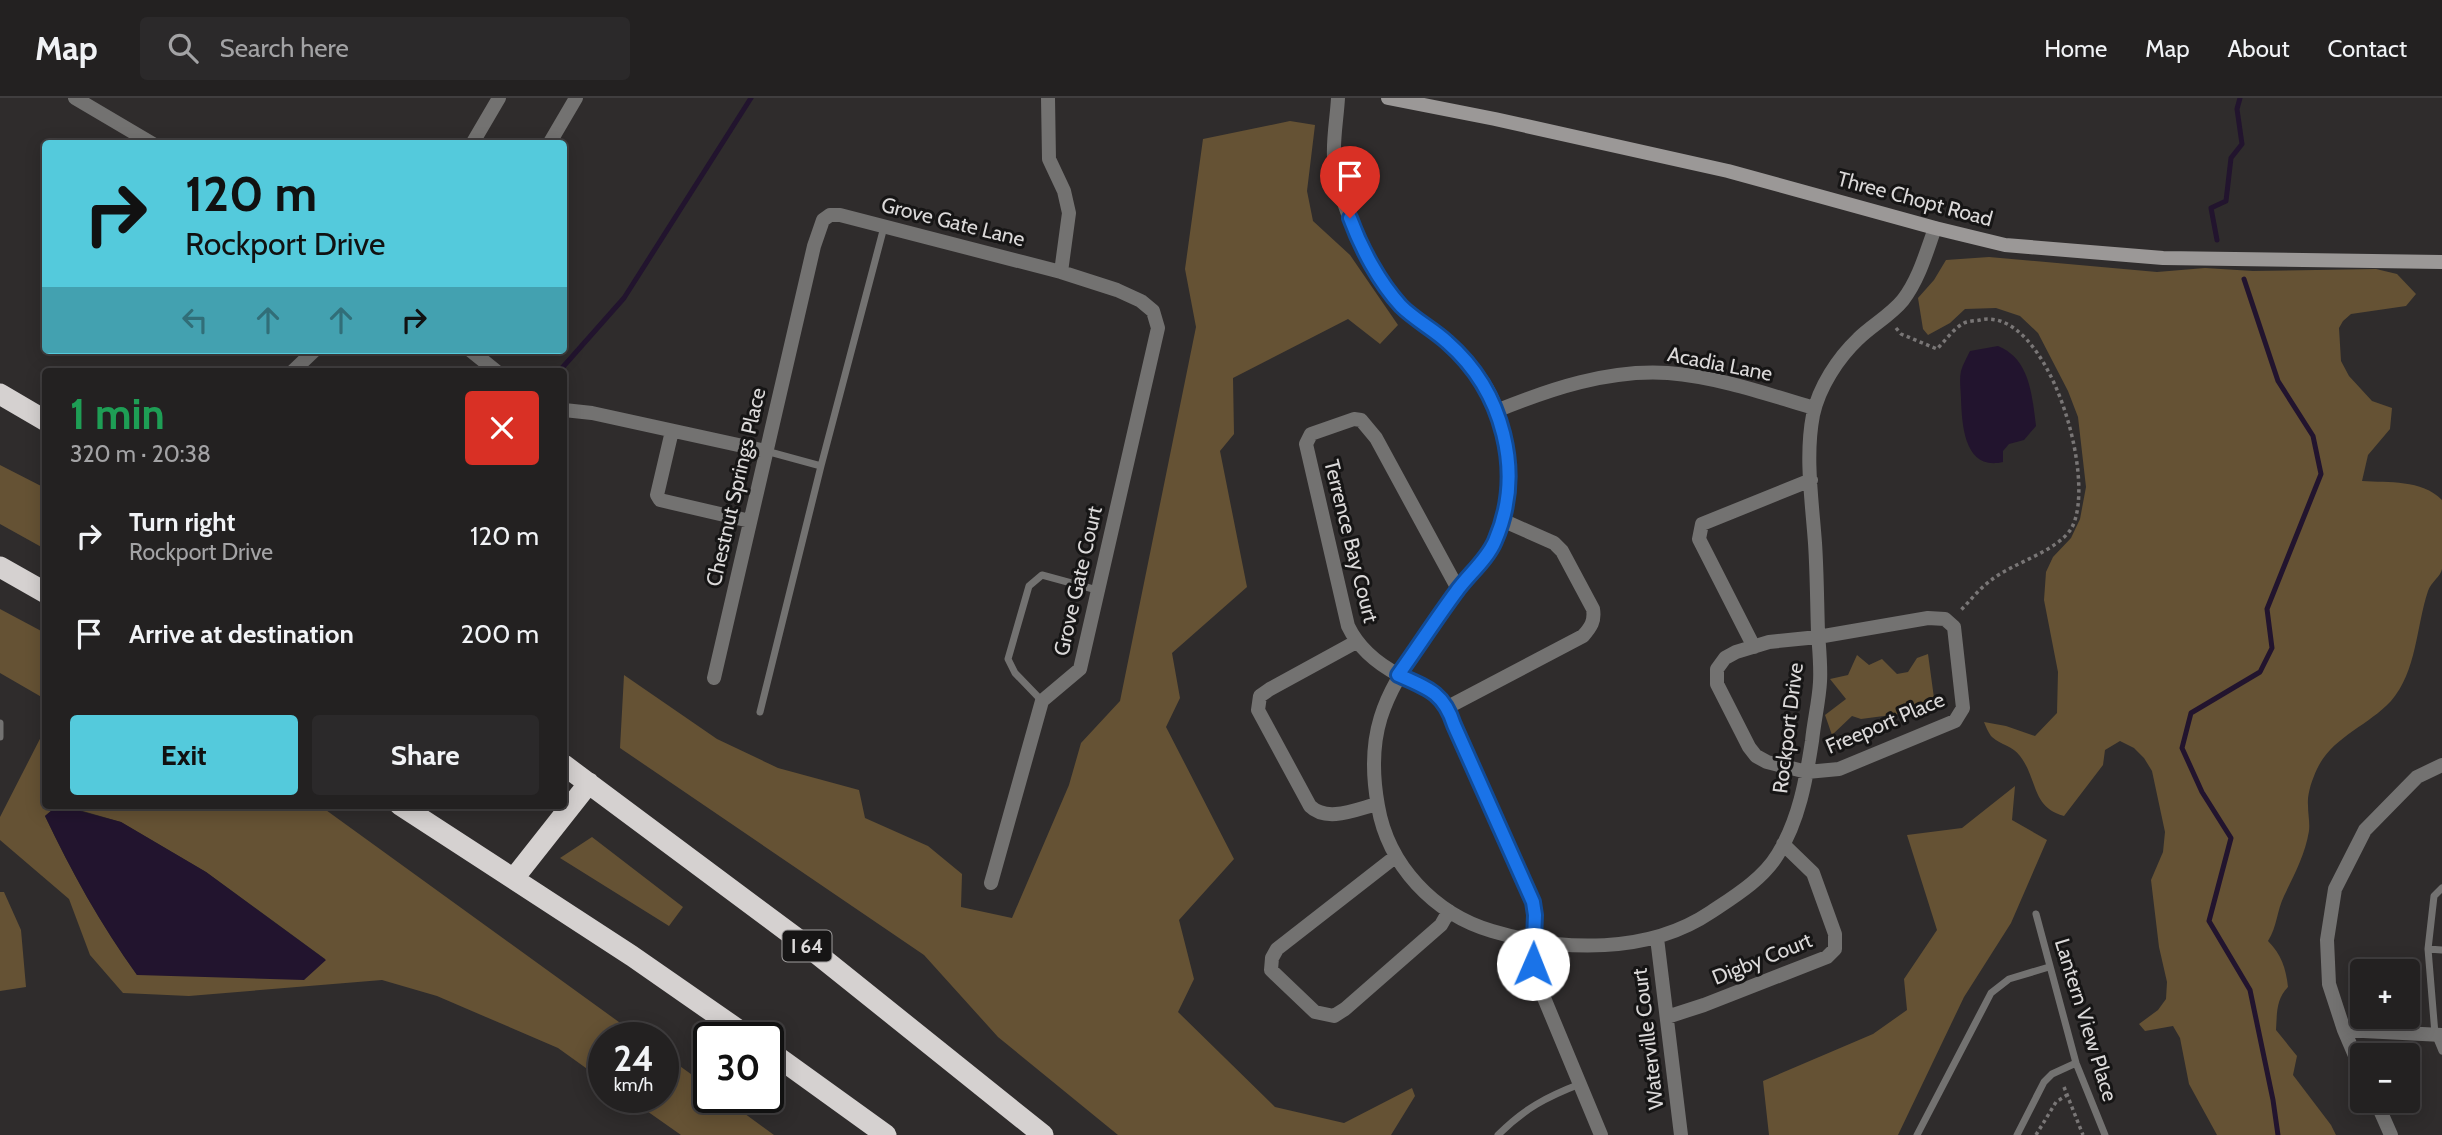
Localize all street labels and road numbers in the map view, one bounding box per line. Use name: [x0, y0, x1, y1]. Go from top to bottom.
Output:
street label: Three Chopt Road: [1835, 166, 1996, 231]
street label: Grove Gate Lane: [879, 192, 1028, 251]
street label: Acadia Lane: [1666, 341, 1775, 386]
street label: Chestnut Springs Place: [700, 385, 771, 589]
street label: Terrence Bay Court: [1319, 457, 1384, 625]
street label: Grove Gate Court: [1048, 504, 1107, 658]
street label: Rockport Drive: [1767, 661, 1808, 795]
street label: Freeport Place: [1822, 686, 1948, 759]
street label: Digby Court: [1708, 927, 1815, 990]
road number: I 64: [782, 930, 832, 961]
street label: Lantern View Place: [2050, 935, 2123, 1105]
street label: Waterville Court: [1626, 967, 1669, 1111]

